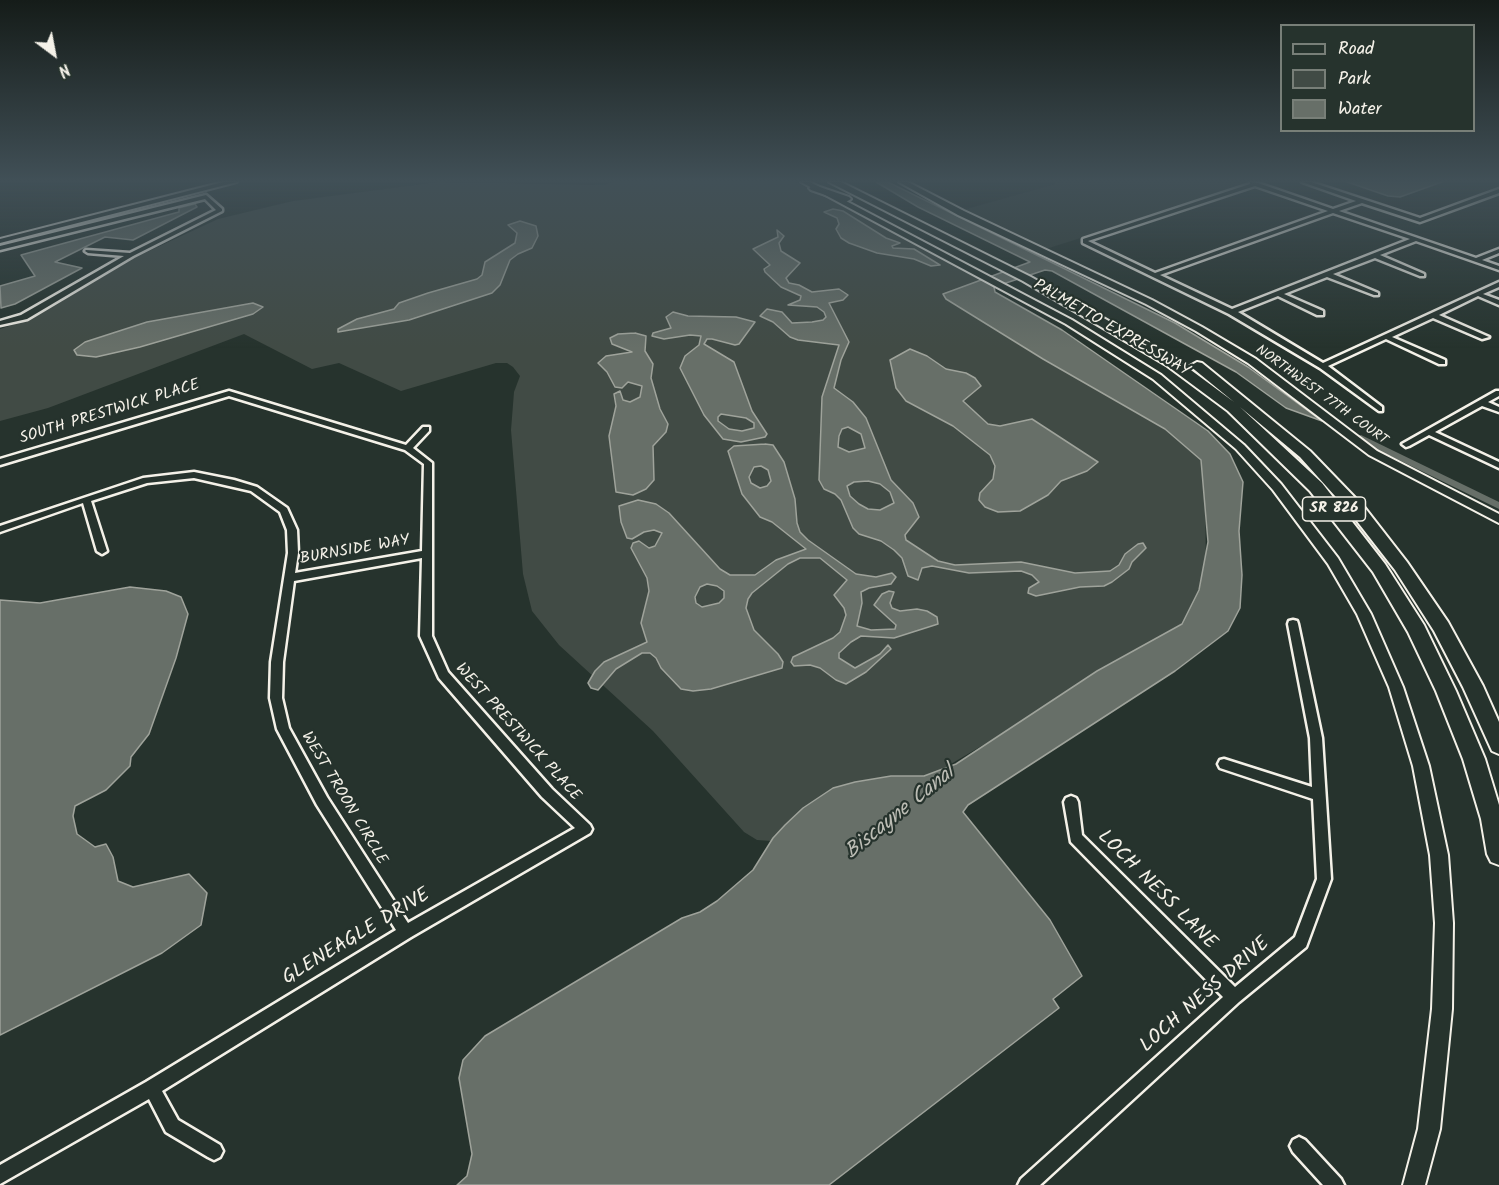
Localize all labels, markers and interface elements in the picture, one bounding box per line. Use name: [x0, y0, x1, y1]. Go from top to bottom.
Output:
north arrow: [24, 24, 84, 84]
legend: [1280, 24, 1475, 132]
text: Road: [1338, 35, 1374, 64]
text: N: [53, 56, 75, 83]
text: Park: [1338, 65, 1371, 94]
text: Water: [1338, 95, 1382, 124]
street label: PALMETTO EXPRESSWAY: [1029, 276, 1193, 382]
street label: NORTHWEST 77TH COURT: [1252, 342, 1390, 450]
street label: SOUTH PRESTWICK PLACE: [18, 376, 202, 450]
road number: SR 826: [1302, 497, 1366, 521]
street label: BURNSIDE WAY: [299, 532, 411, 570]
street label: WEST PRESTWICK PLACE: [450, 660, 584, 806]
street label: WEST TROON CIRCLE: [296, 729, 390, 869]
water label: Biscayne Canal: [841, 762, 961, 866]
street label: LOCH NESS LANE: [1091, 826, 1221, 956]
street label: GLENEAGLE DRIVE: [279, 884, 435, 992]
street label: LOCH NESS DRIVE: [1136, 933, 1276, 1059]

